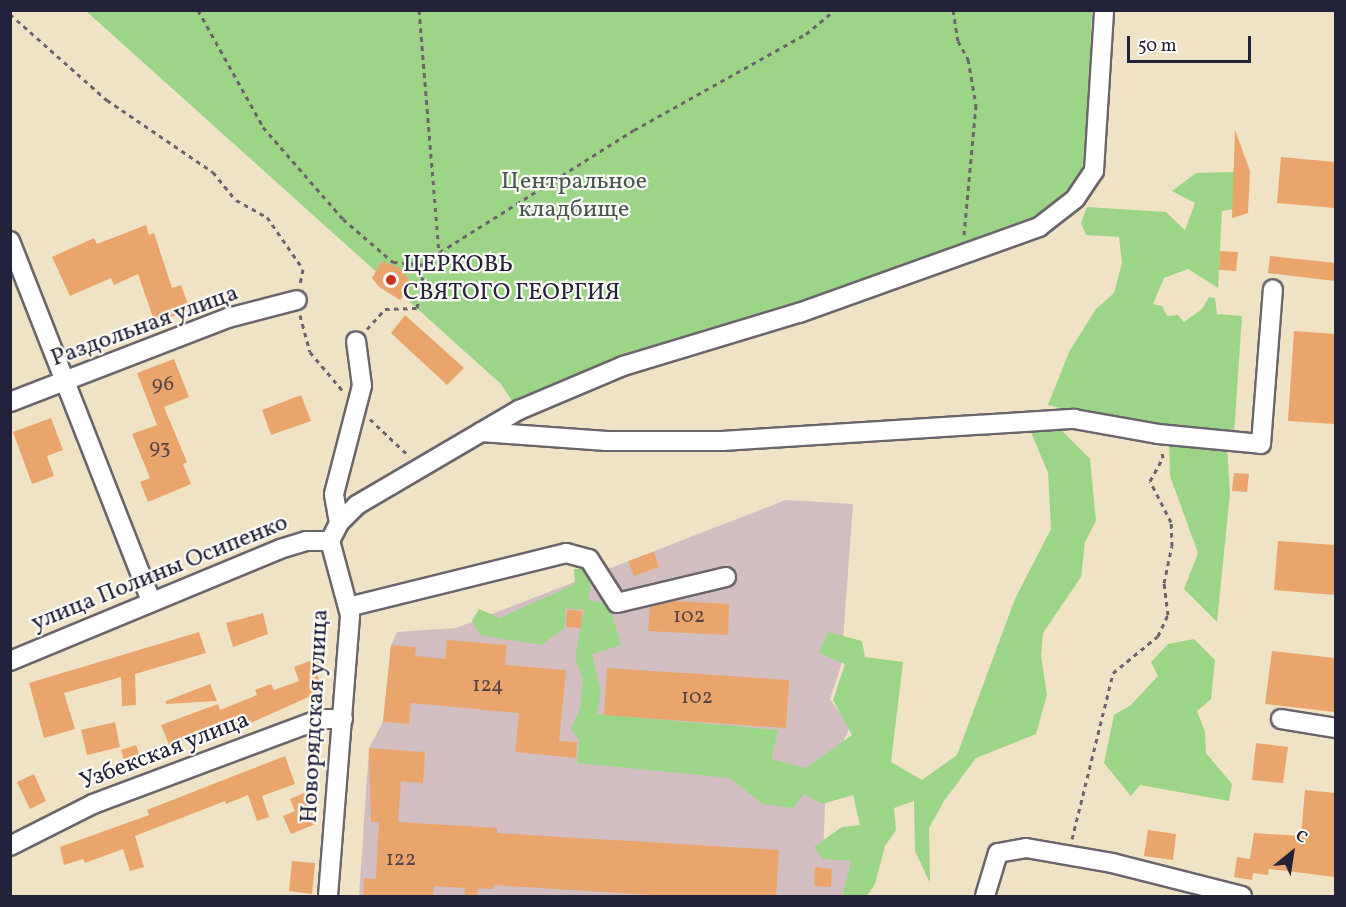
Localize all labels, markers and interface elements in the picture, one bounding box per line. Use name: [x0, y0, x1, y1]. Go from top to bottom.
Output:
scale bar: [1130, 24, 1254, 62]
text: 50 m: [1138, 34, 1177, 59]
park label: Центральное кладбище: [501, 169, 647, 225]
place label: ЦЕРКОВЬ СВЯТОГО ГЕОРГИЯ: [403, 252, 620, 308]
marker: ЦЕРКОВЬ СВЯТОГО ГЕОРГИЯ: [384, 273, 398, 287]
street label: Раздольная улица: [47, 280, 243, 374]
house number: 96: [152, 372, 174, 398]
house number: 93: [149, 435, 171, 461]
street label: улица Полины Осипенко: [27, 509, 293, 639]
house number: 102: [673, 604, 705, 630]
street label: Новорядская улица: [296, 608, 336, 824]
house number: 124: [472, 673, 504, 699]
house number: 102: [681, 685, 713, 711]
street label: Узбекская улица: [76, 706, 254, 798]
north arrow: [1262, 823, 1322, 883]
text: С: [1291, 825, 1311, 850]
house number: 122: [386, 847, 416, 873]

